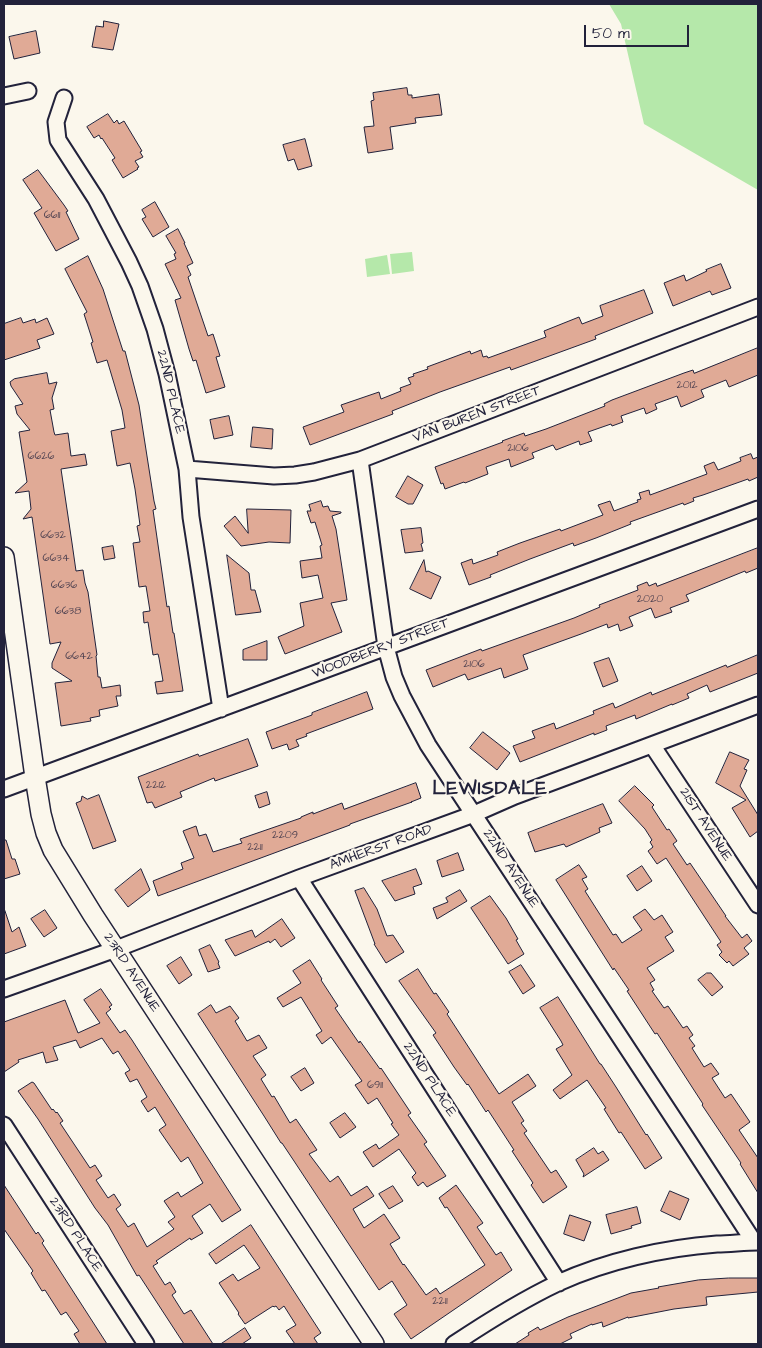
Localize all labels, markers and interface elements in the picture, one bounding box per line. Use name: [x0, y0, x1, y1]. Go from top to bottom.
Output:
scale bar: [587, 15, 692, 47]
text: 50 m: [592, 23, 630, 44]
house number: 6611: [44, 209, 60, 223]
street label: 22ND PLACE: [152, 349, 188, 435]
house number: 2012: [677, 379, 697, 393]
street label: VAN BUREN STREET: [411, 383, 543, 447]
house number: 2106: [507, 442, 529, 456]
house number: 6626: [28, 450, 54, 464]
house number: 6632: [40, 529, 66, 543]
house number: 6634: [43, 552, 69, 566]
house number: 6636: [51, 579, 77, 593]
house number: 2020: [637, 593, 663, 607]
house number: 6638: [55, 605, 81, 619]
street label: WOODBERRY STREET: [310, 615, 452, 683]
house number: 6642: [65, 650, 93, 664]
house number: 2106: [463, 658, 485, 672]
house number: 2212: [146, 779, 166, 793]
district label: LEWISDALE: [431, 779, 549, 801]
street label: 21ST AVENUE: [675, 785, 735, 865]
street label: AMHERST ROAD: [327, 822, 435, 874]
street label: 22ND AVENUE: [478, 827, 542, 911]
house number: 2209: [272, 829, 298, 843]
house number: 2211: [247, 841, 263, 855]
street label: 23RD AVENUE: [99, 930, 163, 1016]
street label: 22ND PLACE: [399, 1040, 459, 1120]
house number: 6911: [367, 1079, 383, 1093]
street label: 23RD PLACE: [45, 1195, 105, 1275]
house number: 2211: [432, 1295, 448, 1309]

